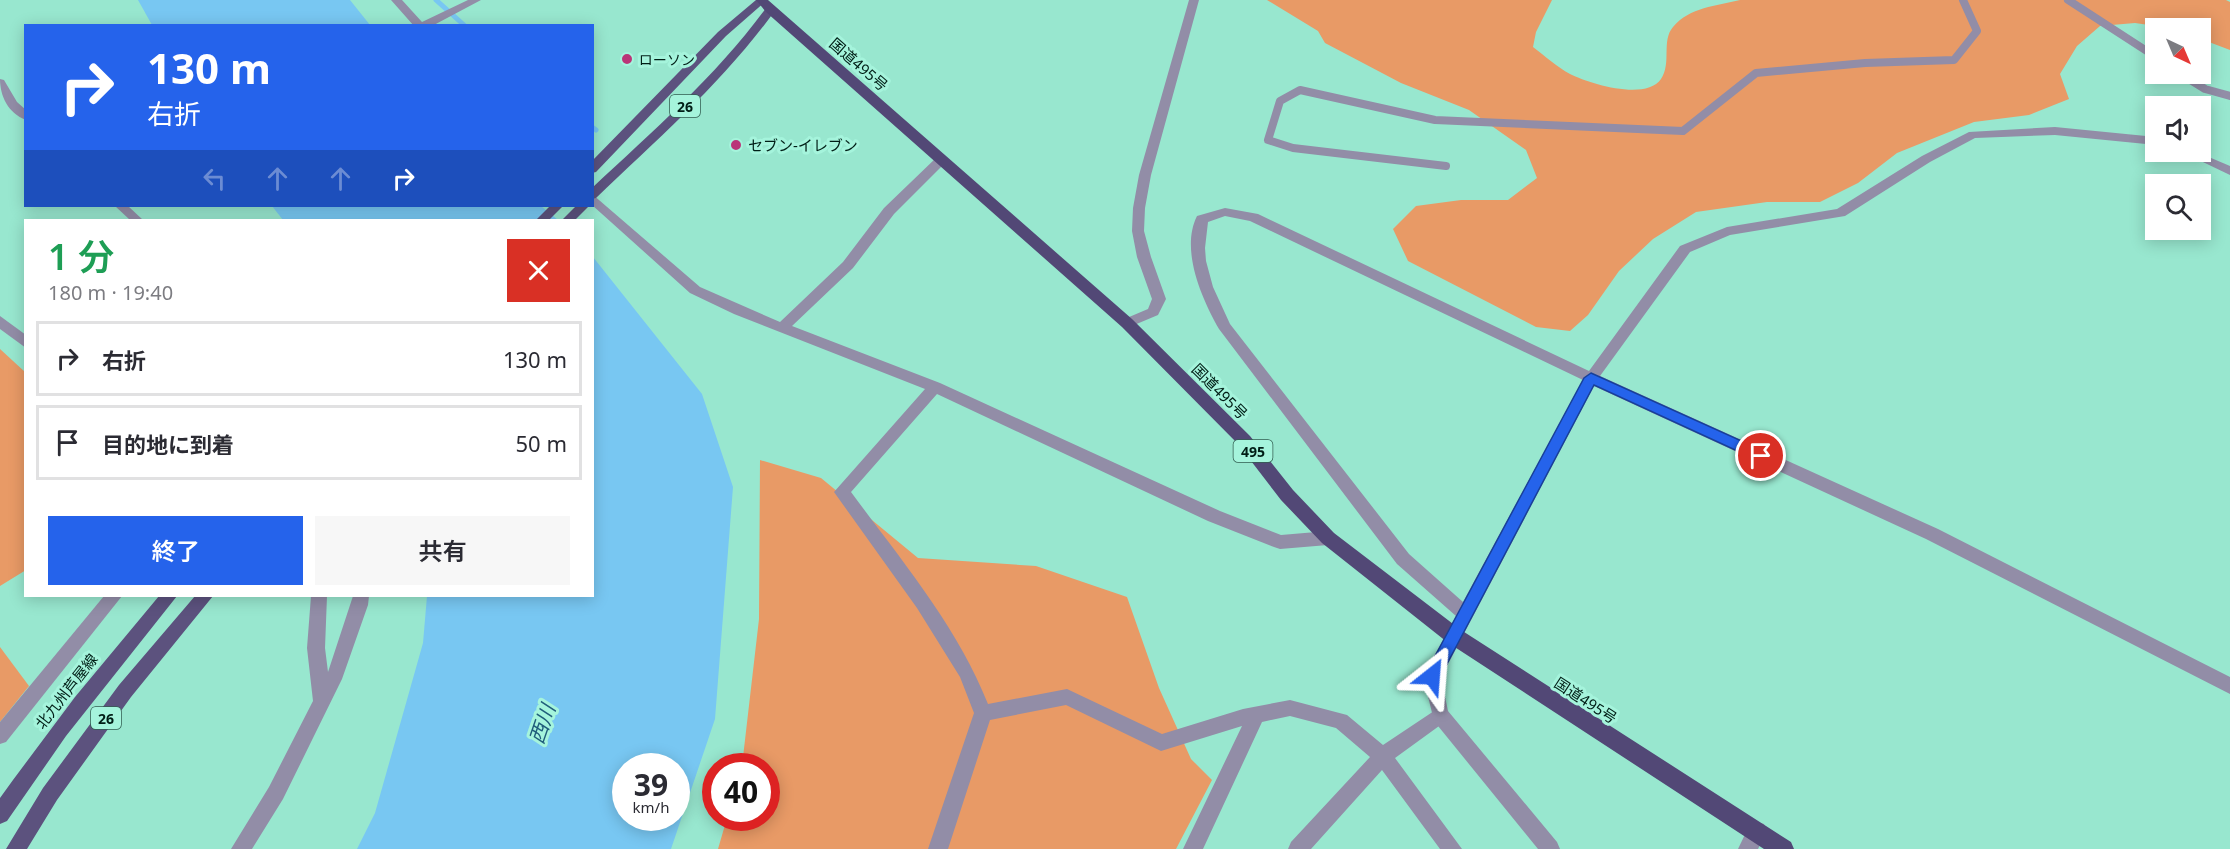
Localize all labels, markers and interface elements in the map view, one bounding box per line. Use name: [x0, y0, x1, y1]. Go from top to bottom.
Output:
north arrow: [2145, 18, 2211, 84]
map controls: [2145, 18, 2211, 240]
street label: 国道495号: [826, 33, 892, 95]
text: 130 m: [147, 39, 271, 96]
icon: right: [48, 48, 126, 126]
place label: ローソン: [639, 50, 695, 69]
marker: ローソン: [620, 52, 634, 66]
text: 右折: [147, 95, 201, 132]
road number: 26: [670, 95, 700, 117]
button: sound: [2145, 96, 2211, 162]
place label: セブン-イレブン: [748, 135, 858, 155]
marker: セブン-イレブン: [729, 138, 743, 152]
icon: left: [198, 162, 231, 195]
icon: ahead: [261, 162, 294, 195]
icon: ahead: [324, 162, 357, 195]
icon: right: [387, 162, 420, 195]
button: search: [2145, 174, 2211, 240]
text: 1 分: [48, 232, 114, 281]
button: close: [507, 239, 570, 302]
text: 180 m · 19:40: [48, 279, 173, 306]
icon: right: [51, 342, 84, 375]
text: 130 m: [503, 344, 567, 374]
text: 右折: [102, 345, 146, 375]
street label: 国道495号: [1188, 359, 1252, 423]
icon: arrive: [51, 426, 84, 459]
text: 50 m: [516, 428, 567, 458]
text: 目的地に到着: [102, 429, 234, 459]
pin: [1735, 430, 1786, 481]
icon: arrive: [1744, 439, 1777, 472]
road number: 495: [1234, 440, 1272, 462]
button: 終了: [48, 516, 303, 585]
button: 共有: [315, 516, 570, 585]
position arrow: [1400, 644, 1464, 708]
street label: 北九州芦屋線: [30, 649, 102, 733]
street label: 国道495号: [1551, 672, 1621, 728]
water label: 西川: [523, 699, 562, 747]
road number: 26: [91, 707, 121, 729]
speed limit sign: 40: [702, 753, 780, 831]
text: 39: [634, 764, 668, 805]
text: km/h: [633, 797, 669, 817]

